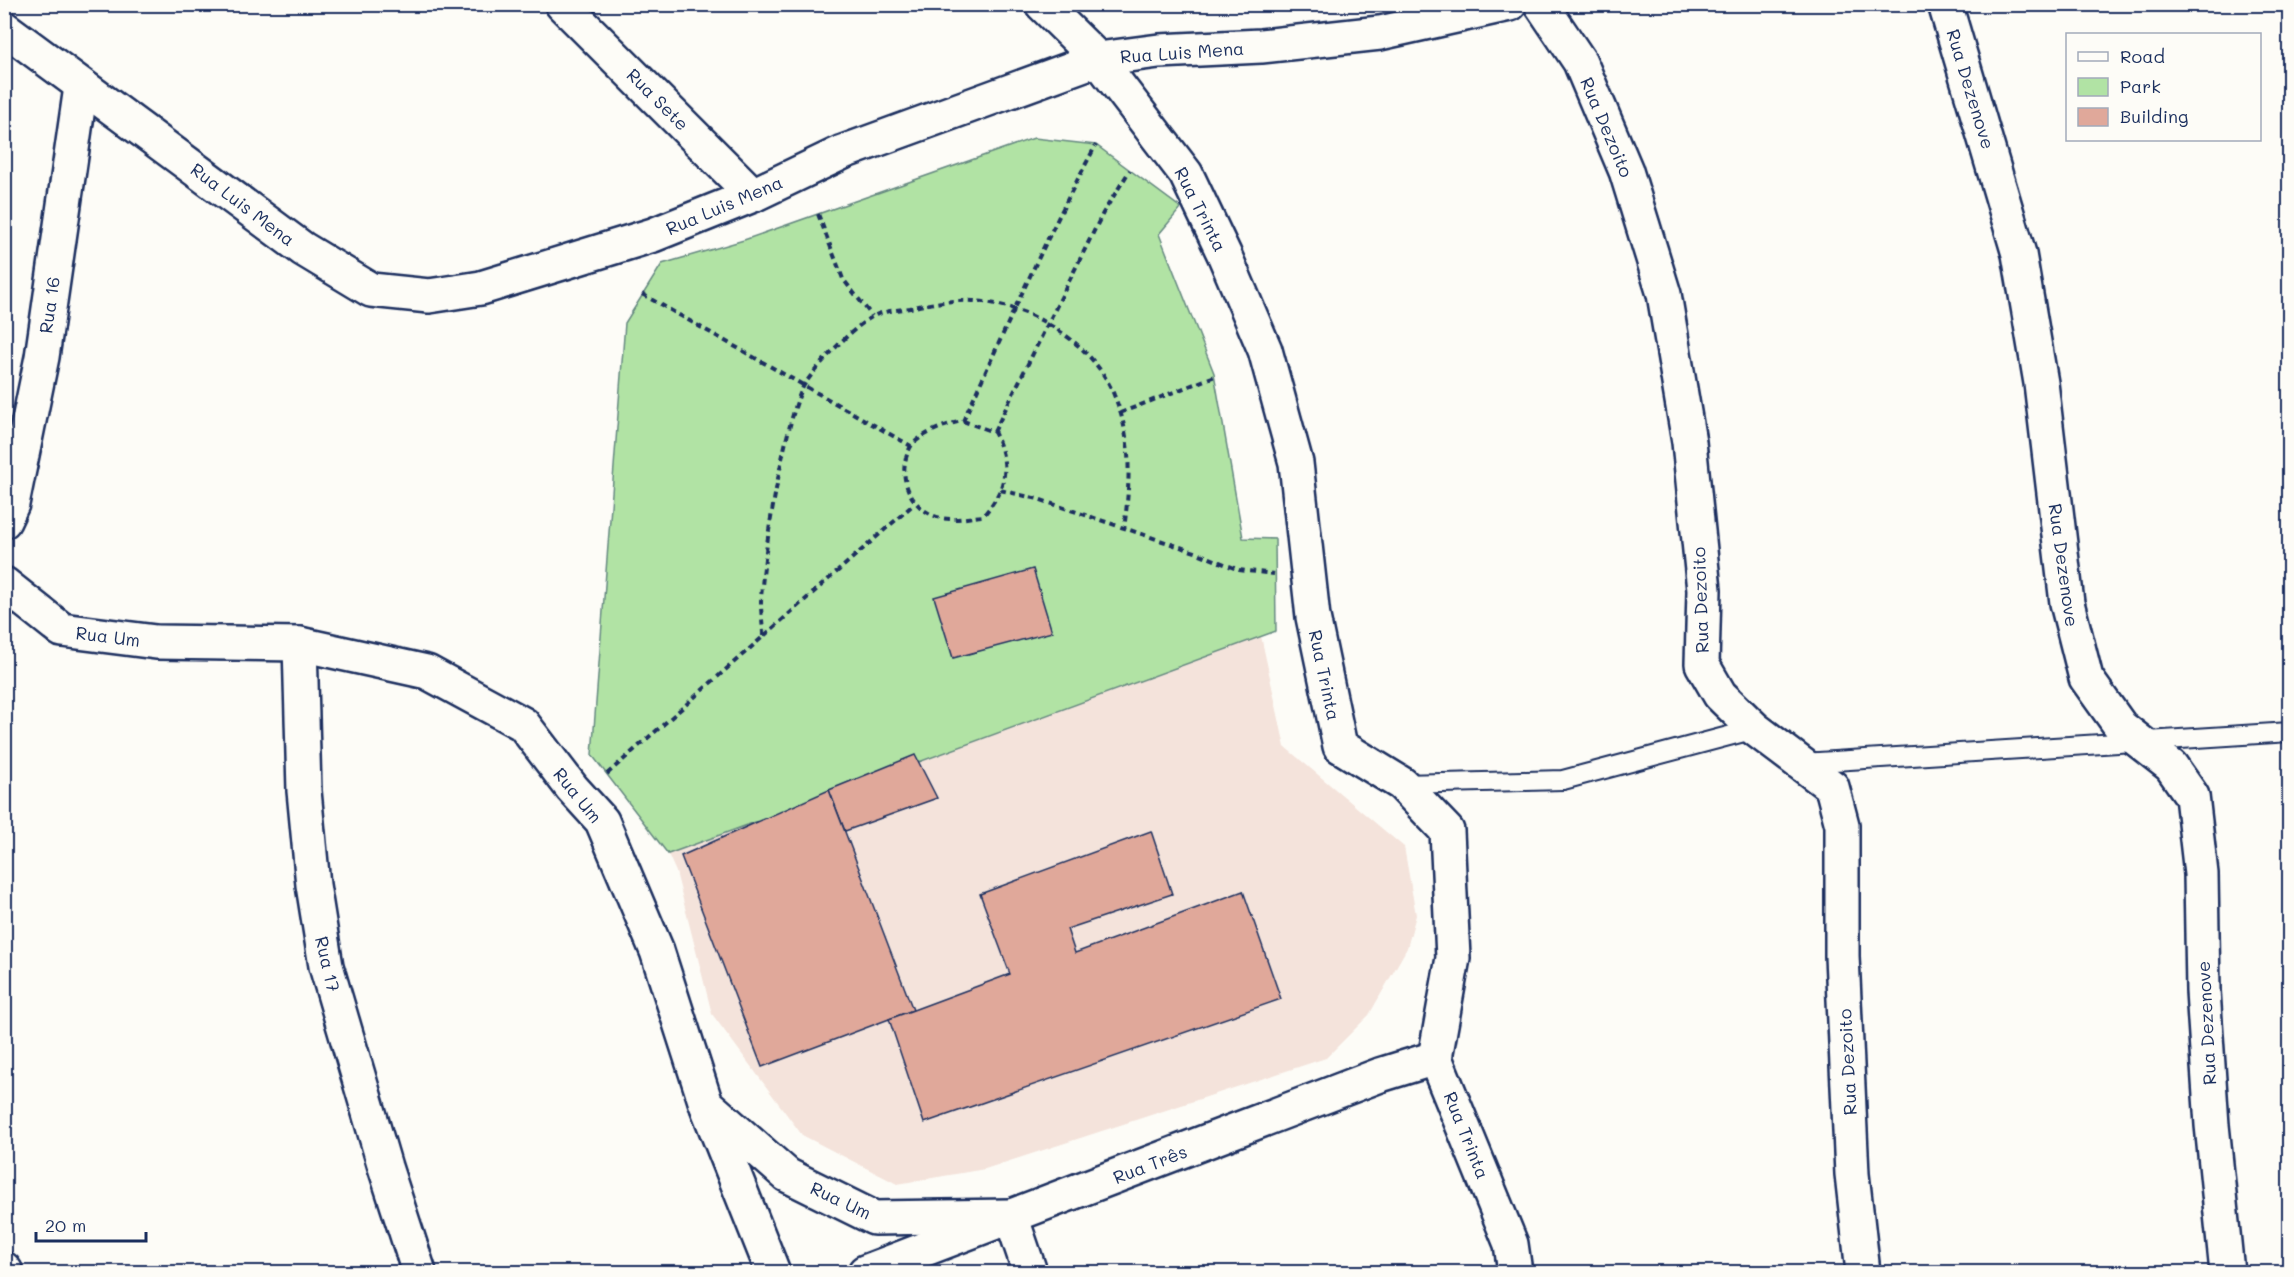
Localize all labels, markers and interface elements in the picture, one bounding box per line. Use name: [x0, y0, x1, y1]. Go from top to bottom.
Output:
street label: Rua Dezenove: [1941, 26, 2001, 152]
legend: [2066, 33, 2261, 141]
street label: Rua Luis Mena: [1119, 36, 1245, 68]
text: Road: [2120, 44, 2165, 68]
street label: Rua Sete: [622, 63, 694, 135]
street label: Rua Dezoito: [1575, 73, 1639, 181]
text: Park: [2120, 74, 2161, 98]
text: Building: [2120, 104, 2188, 128]
street label: Rua Luis Mena: [186, 157, 300, 251]
street label: Rua Trinta: [1169, 163, 1233, 255]
street label: Rua Luis Mena: [662, 170, 786, 240]
street label: Rua 16: [33, 275, 65, 335]
street label: Rua Dezenove: [2043, 502, 2085, 628]
street label: Rua Dezoito: [1686, 546, 1714, 654]
street label: Rua Um: [74, 620, 142, 652]
street label: Rua Trinta: [1304, 627, 1346, 723]
street label: Rua Um: [548, 762, 608, 828]
street label: Rua 17: [310, 934, 346, 994]
street label: Rua Dezenove: [2191, 960, 2221, 1086]
street label: Rua Dezoito: [1832, 1008, 1862, 1116]
street label: Rua Trinta: [1439, 1088, 1495, 1182]
street label: Rua Três: [1109, 1139, 1191, 1189]
street label: Rua Um: [807, 1175, 875, 1225]
scale bar: [36, 1205, 146, 1243]
text: 20 m: [45, 1213, 86, 1237]

